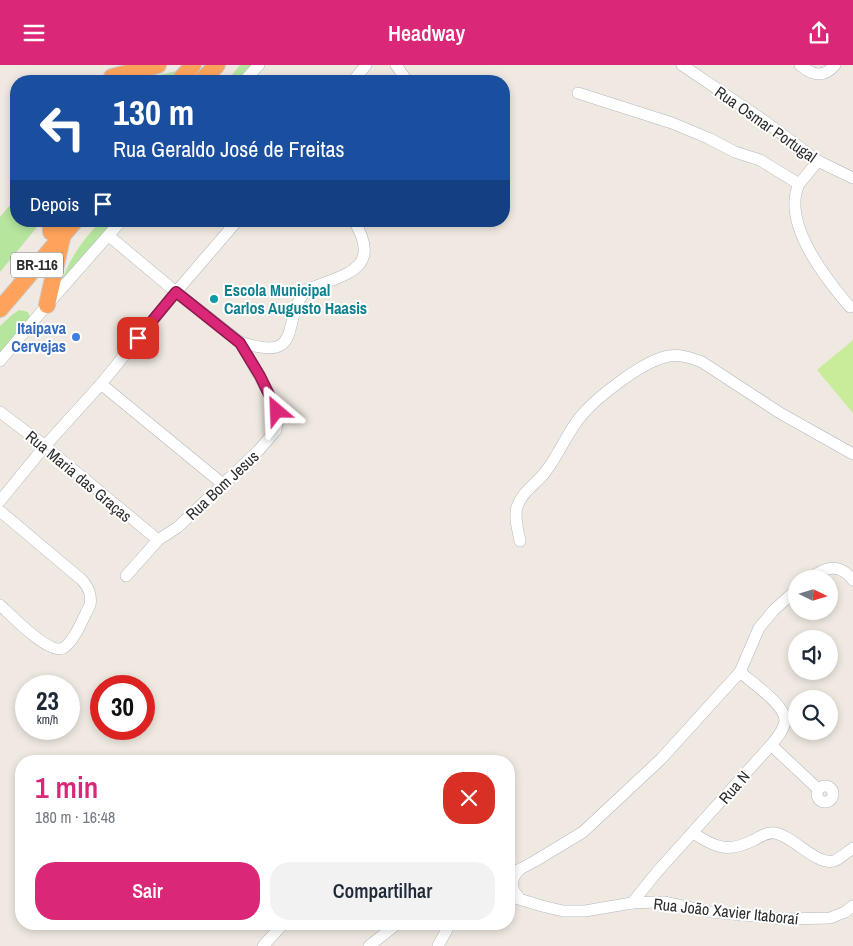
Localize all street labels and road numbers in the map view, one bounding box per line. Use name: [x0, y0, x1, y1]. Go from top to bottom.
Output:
street label: Rua Osmar Portugal: [711, 81, 821, 167]
road number: BR-116: [11, 253, 63, 277]
street label: Rua Maria das Graças: [21, 425, 137, 527]
street label: Rua Bom Jesus: [181, 445, 263, 525]
street label: Rua N: [713, 766, 755, 808]
street label: Rua João Xavier Itaboraí: [652, 892, 800, 930]

